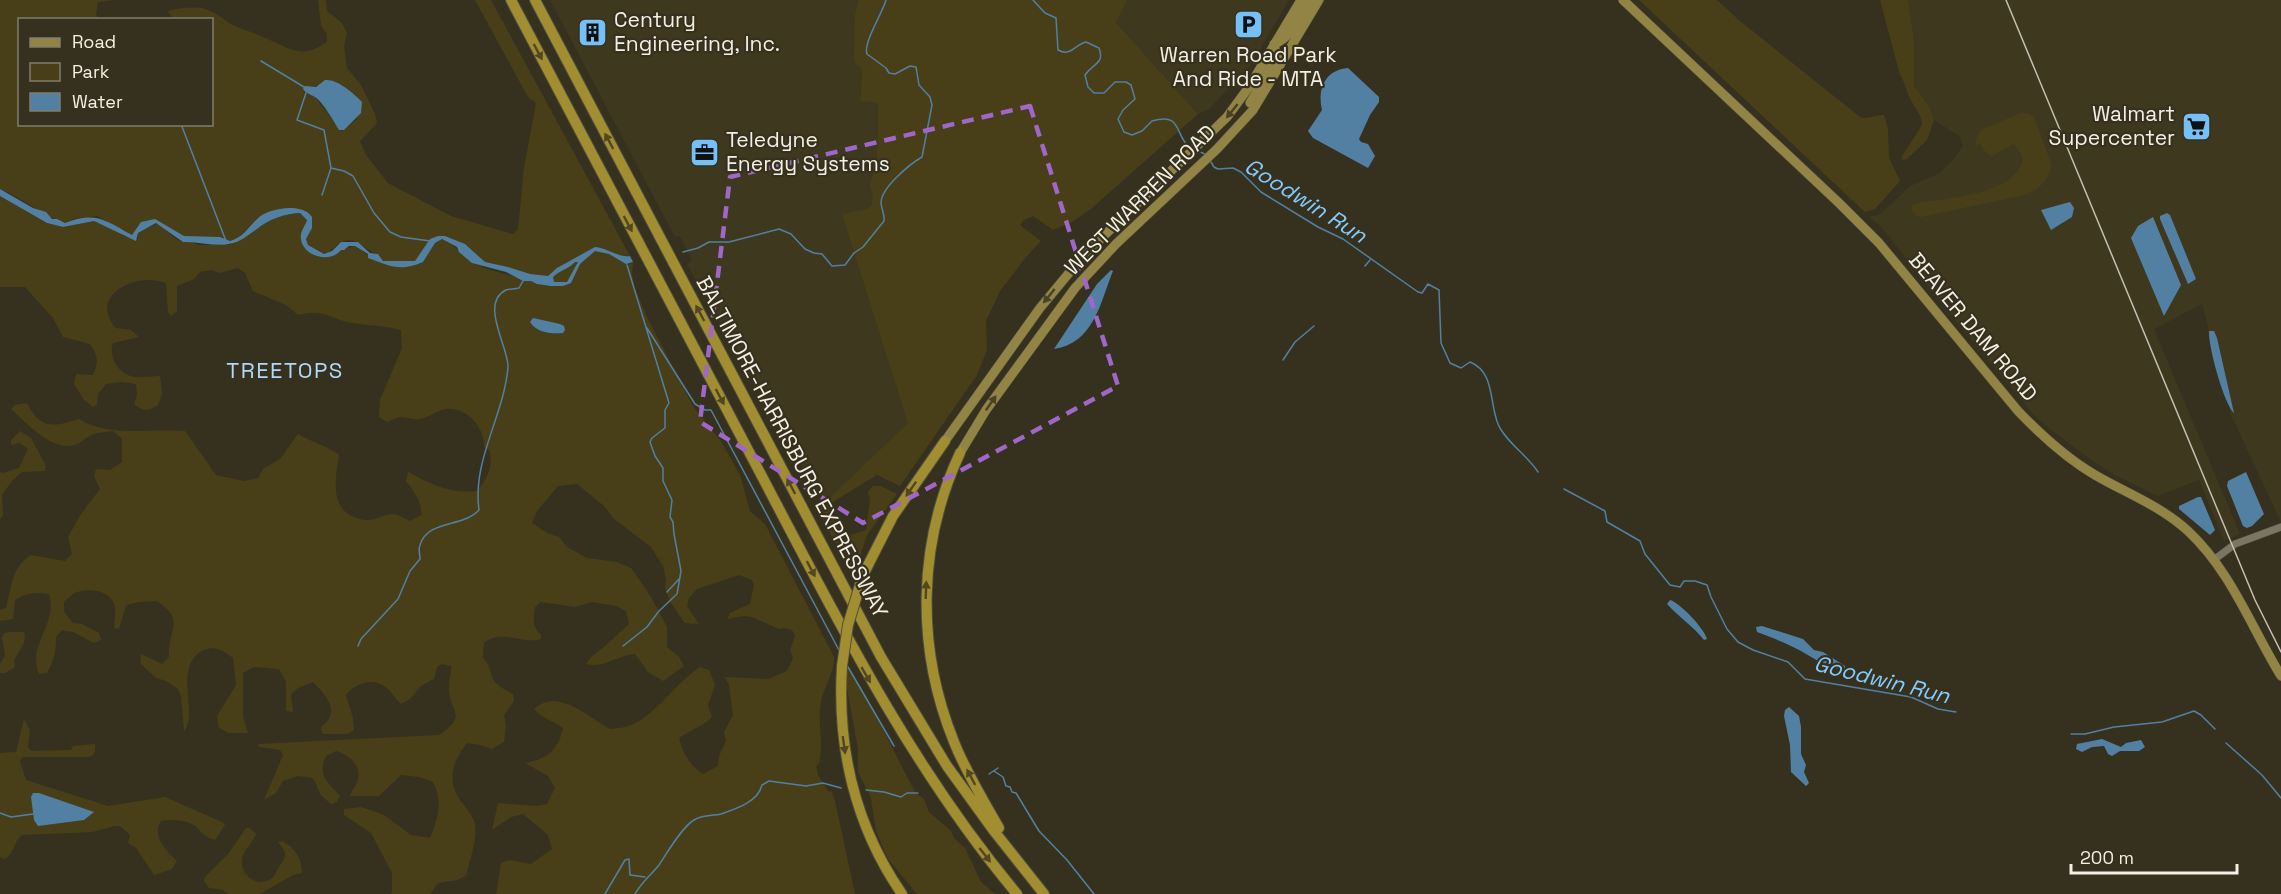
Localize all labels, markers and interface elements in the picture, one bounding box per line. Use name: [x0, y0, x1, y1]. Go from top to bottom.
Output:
place label: Century Engineering, Inc.: [614, 6, 780, 57]
parking icon: Warren Road Park And Ride - MTA: [1232, 8, 1264, 40]
building icon: Century Engineering, Inc.: [577, 16, 609, 48]
legend: [18, 18, 213, 126]
text: Road: [72, 30, 116, 53]
place label: Warren Road Park And Ride - MTA: [1159, 41, 1337, 92]
one-way arrow: [533, 43, 543, 60]
text: Park: [72, 60, 110, 83]
text: Water: [72, 90, 123, 113]
place label: Walmart Supercenter: [2049, 100, 2175, 151]
one-way arrow: [1226, 104, 1238, 119]
supermarket icon: Walmart Supercenter: [2180, 110, 2212, 142]
street label: WEST WARREN ROAD: [1059, 119, 1221, 281]
place label: Teledyne Energy Systems: [726, 126, 890, 177]
one-way arrow: [604, 132, 614, 149]
office icon: Teledyne Energy Systems: [689, 136, 721, 168]
water label: Goodwin Run: [1240, 151, 1373, 249]
one-way arrow: [624, 216, 633, 233]
street label: BEAVER DAM ROAD: [1903, 247, 2044, 407]
street label: BALTIMORE-HARRISBURG EXPRESSWAY: [690, 271, 894, 623]
one-way arrow: [1044, 289, 1056, 304]
one-way arrow: [695, 305, 705, 322]
district label: TREETOPS: [226, 356, 344, 384]
one-way arrow: [715, 388, 725, 405]
one-way arrow: [985, 395, 997, 411]
one-way arrow: [786, 477, 796, 494]
one-way arrow: [905, 480, 917, 496]
one-way arrow: [806, 561, 816, 578]
one-way arrow: [921, 580, 930, 599]
water label: Goodwin Run: [1811, 649, 1953, 710]
one-way arrow: [861, 667, 872, 683]
one-way arrow: [839, 736, 848, 755]
one-way arrow: [966, 768, 976, 785]
scale bar: [2071, 837, 2238, 875]
text: 200 m: [2080, 846, 2134, 869]
one-way arrow: [979, 847, 991, 862]

